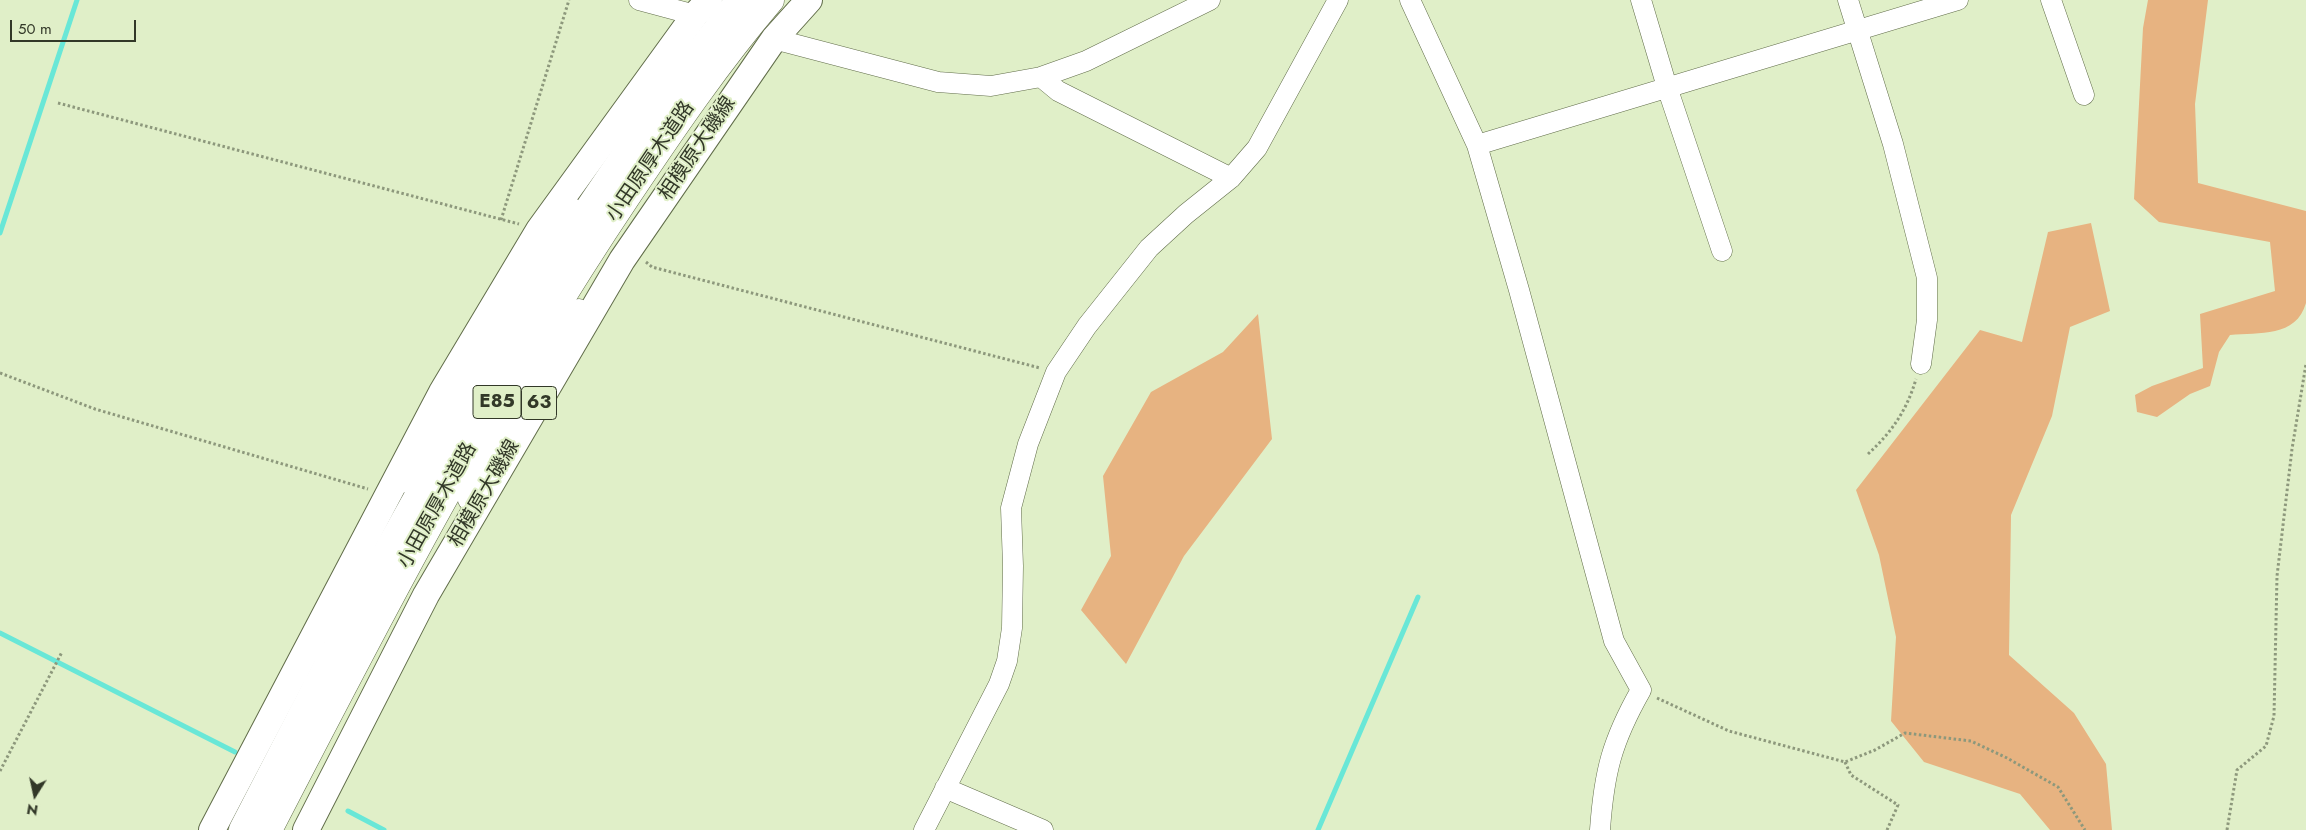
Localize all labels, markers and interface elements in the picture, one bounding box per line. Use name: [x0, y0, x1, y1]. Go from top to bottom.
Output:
scale bar: [12, 10, 139, 42]
text: 50 m: [18, 18, 52, 40]
street label: 相模原大磯線: [655, 93, 741, 205]
street label: 小田原厚木道路: [602, 97, 700, 227]
road number: E85: [473, 386, 521, 418]
road number: 63: [522, 386, 556, 419]
street label: 相模原大磯線: [445, 436, 525, 552]
street label: 小田原厚木道路: [394, 439, 482, 573]
north arrow: [10, 770, 60, 820]
text: N: [25, 799, 40, 821]

